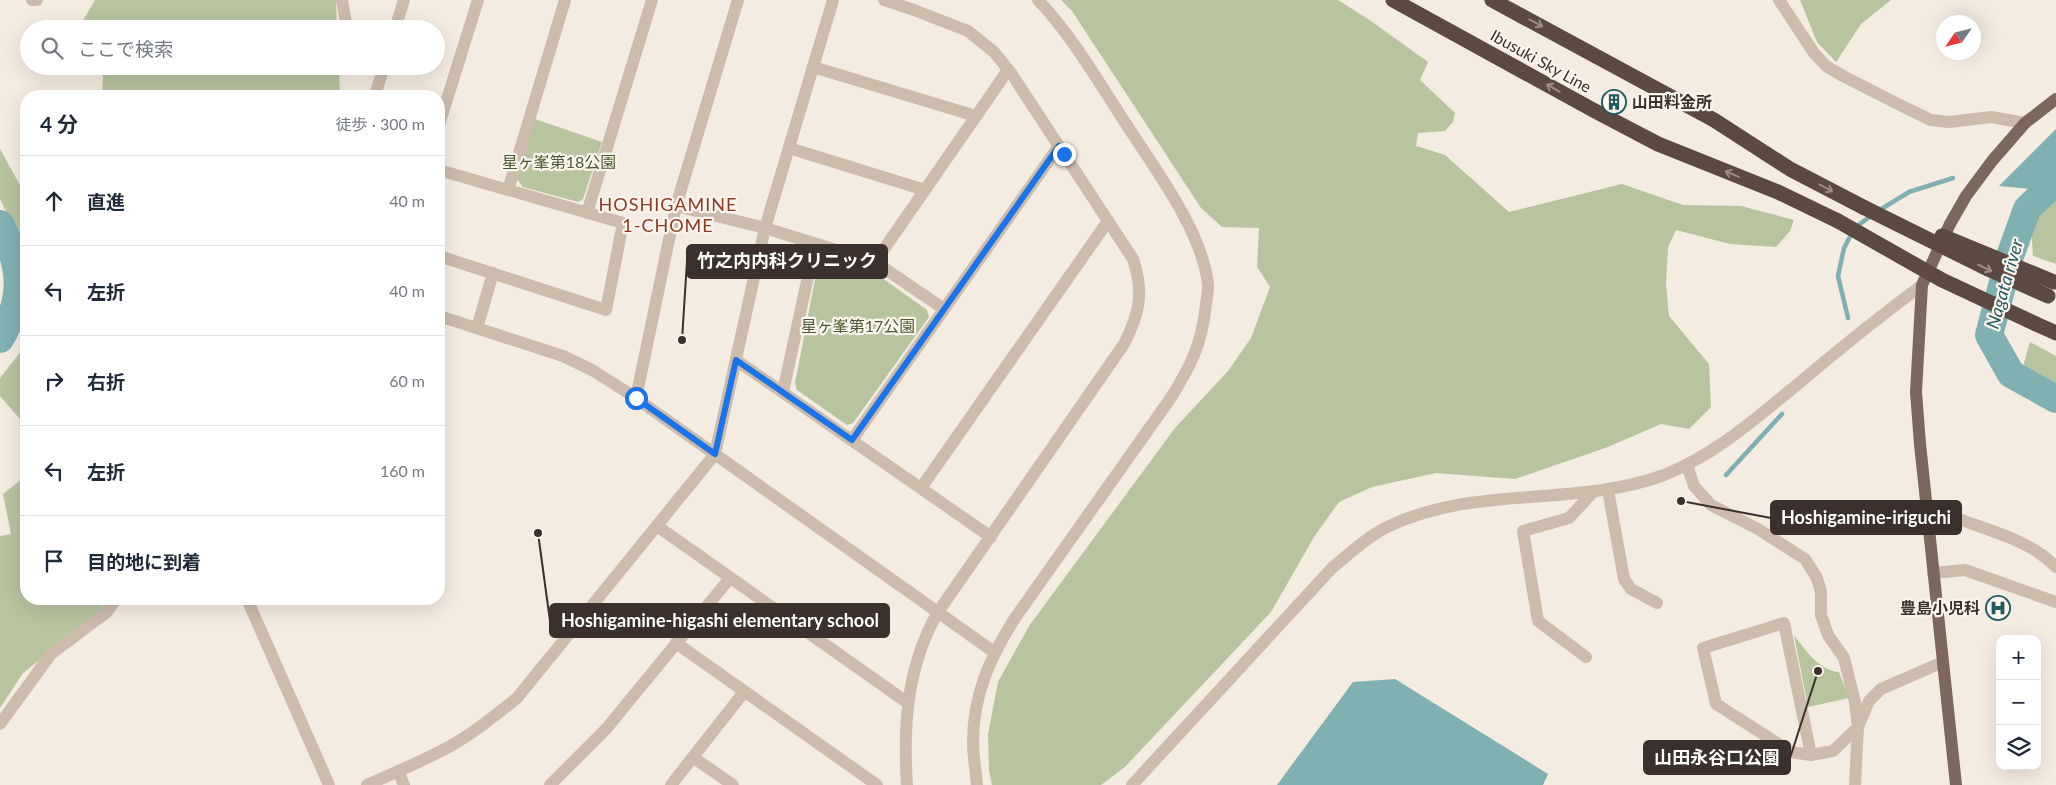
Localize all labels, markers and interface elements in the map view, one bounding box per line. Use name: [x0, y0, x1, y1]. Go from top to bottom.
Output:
north arrow: [1936, 15, 1981, 60]
one-way arrow: [1528, 18, 1543, 28]
search box: [20, 20, 445, 75]
street label: Ibusuki Sky Line: [1488, 25, 1595, 96]
icon: search: [38, 34, 66, 62]
text: ここで検索: [78, 37, 173, 60]
one-way arrow: [1545, 83, 1560, 93]
building icon: 山田料金所: [1601, 89, 1627, 115]
place label: 山田料金所: [1632, 92, 1712, 111]
text: 4 分: [40, 111, 78, 136]
text: 徒歩 · 300 m: [336, 114, 425, 133]
route end: [1053, 143, 1076, 166]
park label: 星ヶ峯第18公園: [502, 152, 616, 171]
one-way arrow: [1725, 168, 1740, 178]
one-way arrow: [1819, 183, 1834, 193]
icon: ahead: [40, 187, 68, 215]
text: 直進: [87, 190, 125, 213]
text: 40 m: [389, 191, 425, 210]
district label: HOSHIGAMINE 1-CHOME: [599, 193, 737, 236]
water label: Nagata river: [1981, 235, 2028, 331]
callout: 竹之内内科クリニック: [687, 245, 887, 278]
text: 竹之内内科クリニック: [697, 249, 877, 271]
one-way arrow: [1977, 263, 1992, 273]
icon: left: [40, 277, 68, 305]
text: 左折: [87, 280, 125, 303]
text: 40 m: [389, 281, 425, 300]
park label: 星ヶ峯第17公園: [801, 316, 915, 335]
icon: right: [40, 367, 68, 395]
text: 右折: [87, 370, 125, 393]
text: 60 m: [389, 371, 425, 390]
route start: [625, 387, 648, 410]
icon: left: [40, 457, 68, 485]
text: 左折: [87, 460, 125, 483]
text: 160 m: [380, 461, 425, 480]
callout: Hoshigamine-iriguchi: [1771, 501, 1961, 534]
text: Hoshigamine-iriguchi: [1781, 506, 1951, 528]
icon: arrive: [40, 547, 68, 575]
text: 目的地に到着: [87, 550, 201, 573]
hospital icon: 豊島小児科: [1985, 595, 2011, 621]
place label: 豊島小児科: [1900, 598, 1980, 617]
callout: Hoshigamine-higashi elementary school: [550, 604, 889, 637]
text: Hoshigamine-higashi elementary school: [561, 609, 879, 631]
map controls: [1996, 635, 2041, 770]
button: +: [1996, 635, 2041, 680]
button: −: [1996, 680, 2041, 725]
button: layers: [1996, 725, 2041, 770]
callout: 山田永谷口公園: [1644, 741, 1790, 774]
text: 山田永谷口公園: [1654, 746, 1780, 768]

